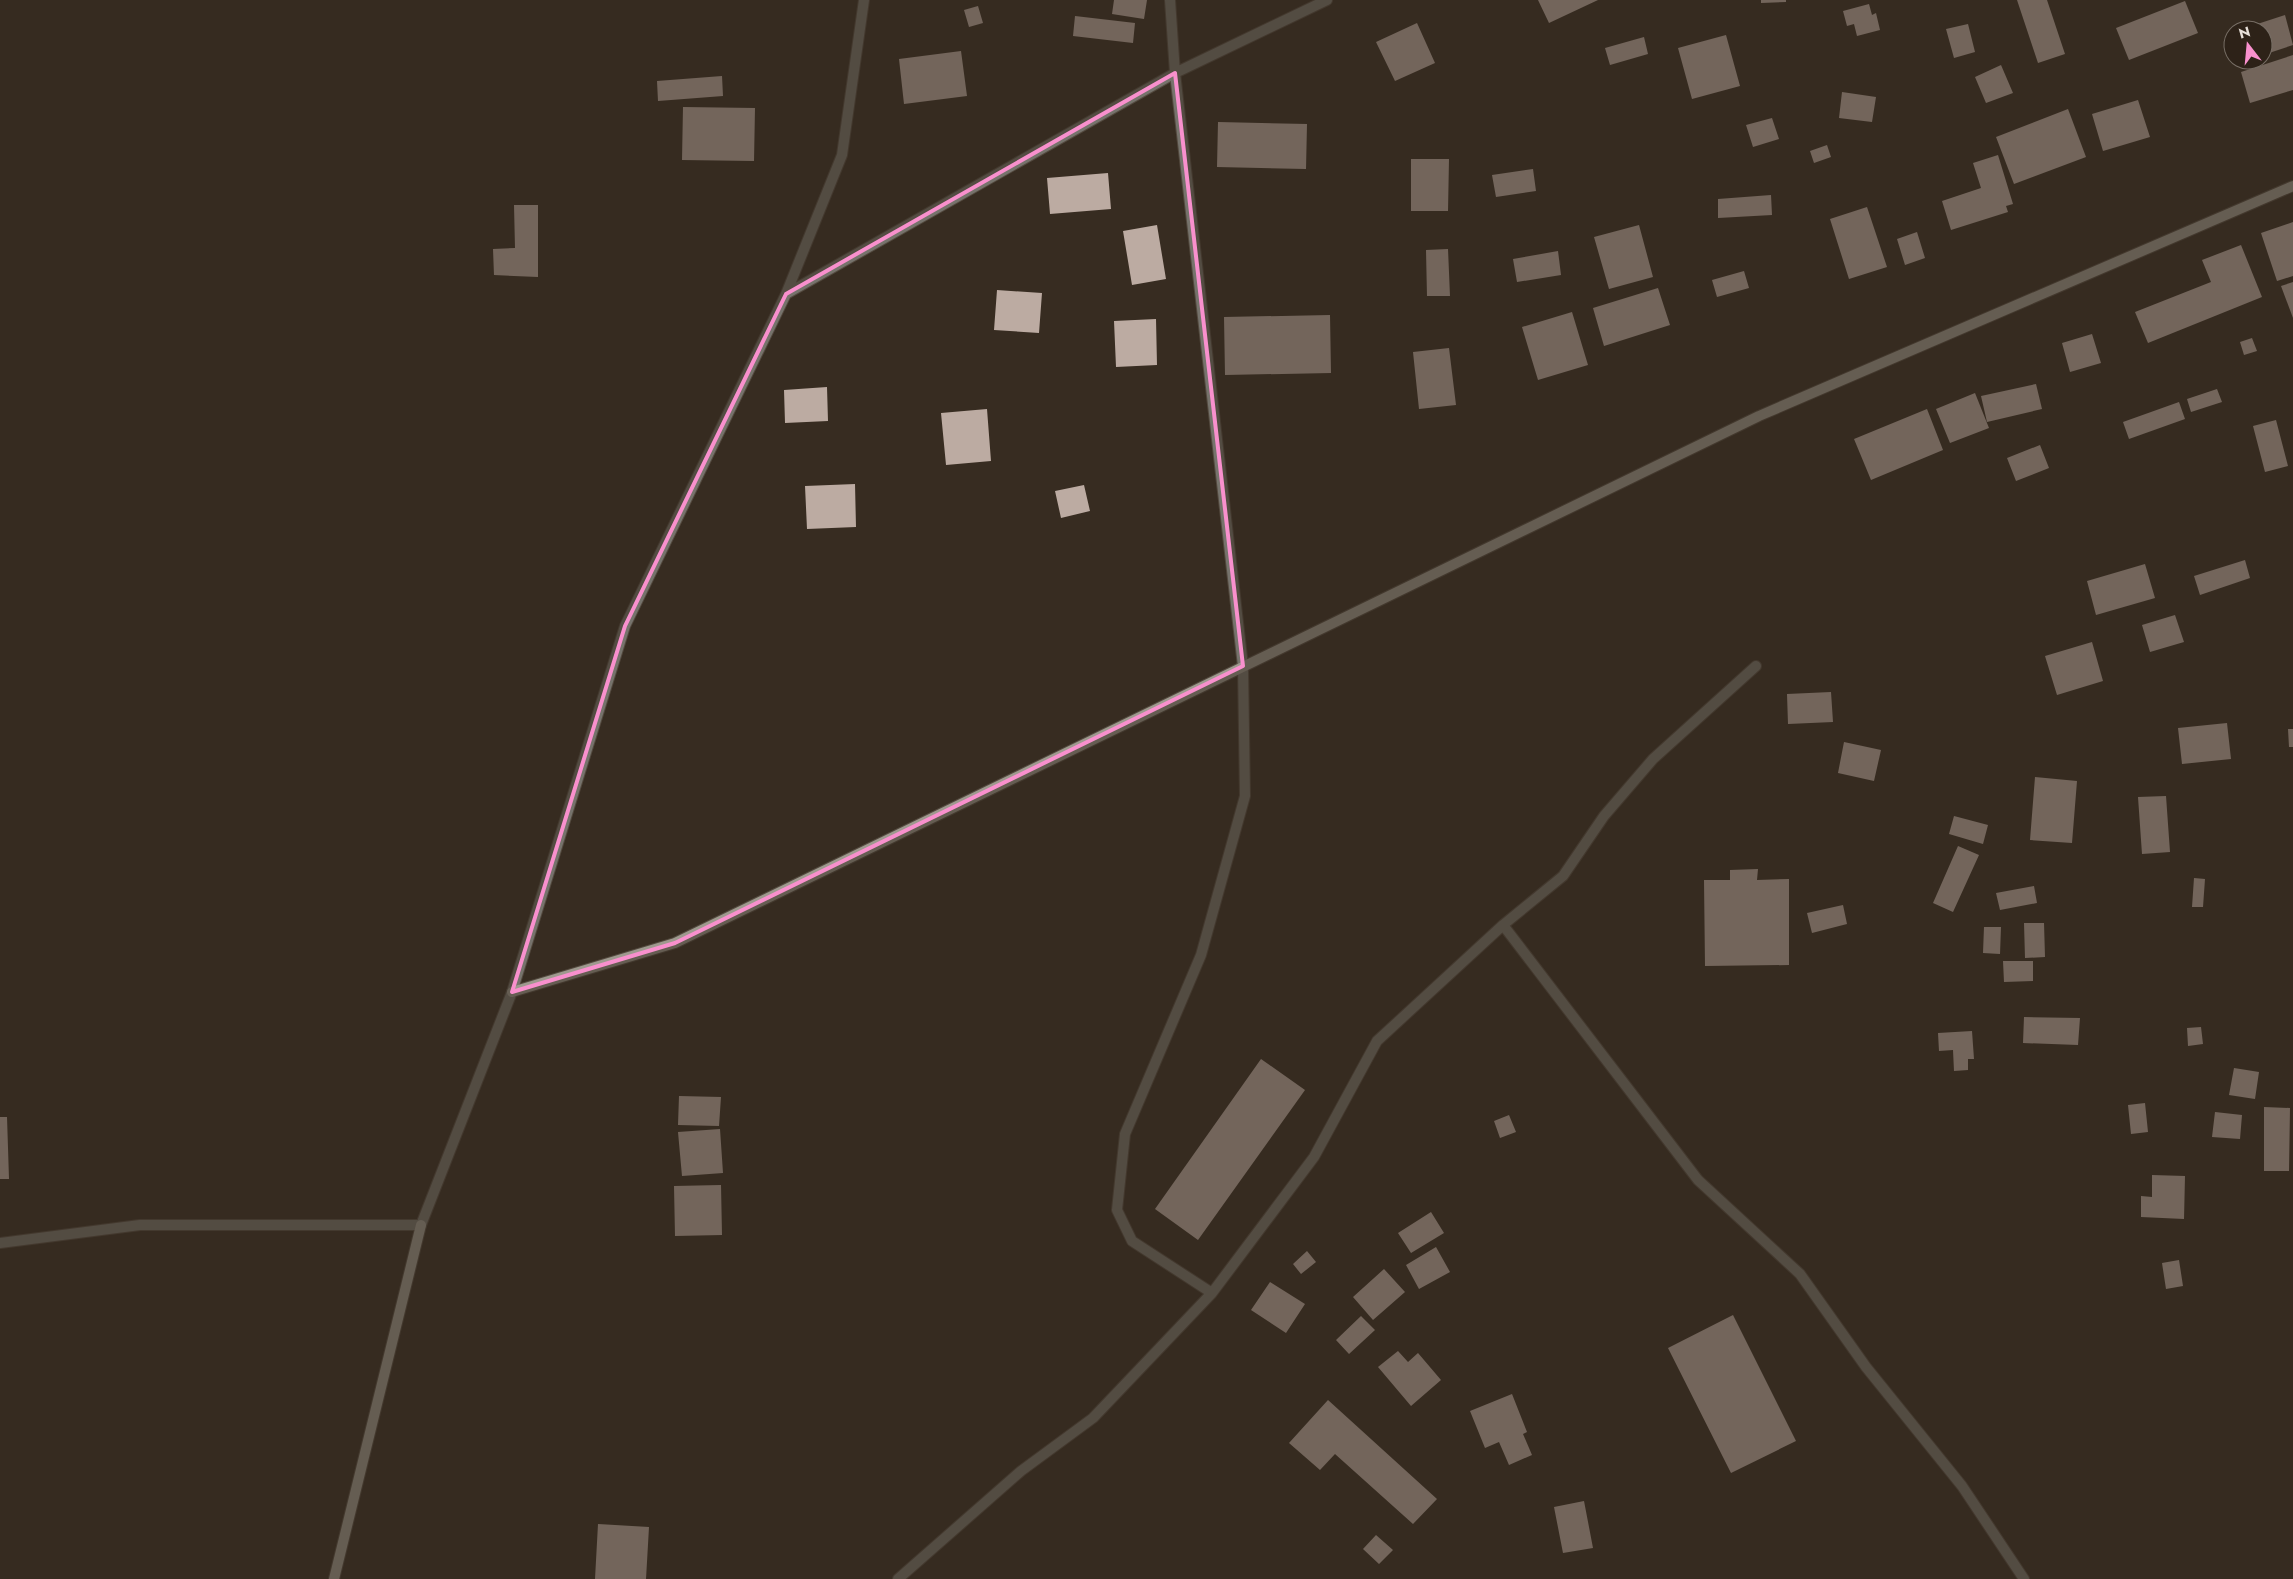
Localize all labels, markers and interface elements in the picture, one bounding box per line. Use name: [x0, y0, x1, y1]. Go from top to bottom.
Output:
north arrow: [2223, 20, 2273, 70]
text: N: [2236, 21, 2253, 44]

